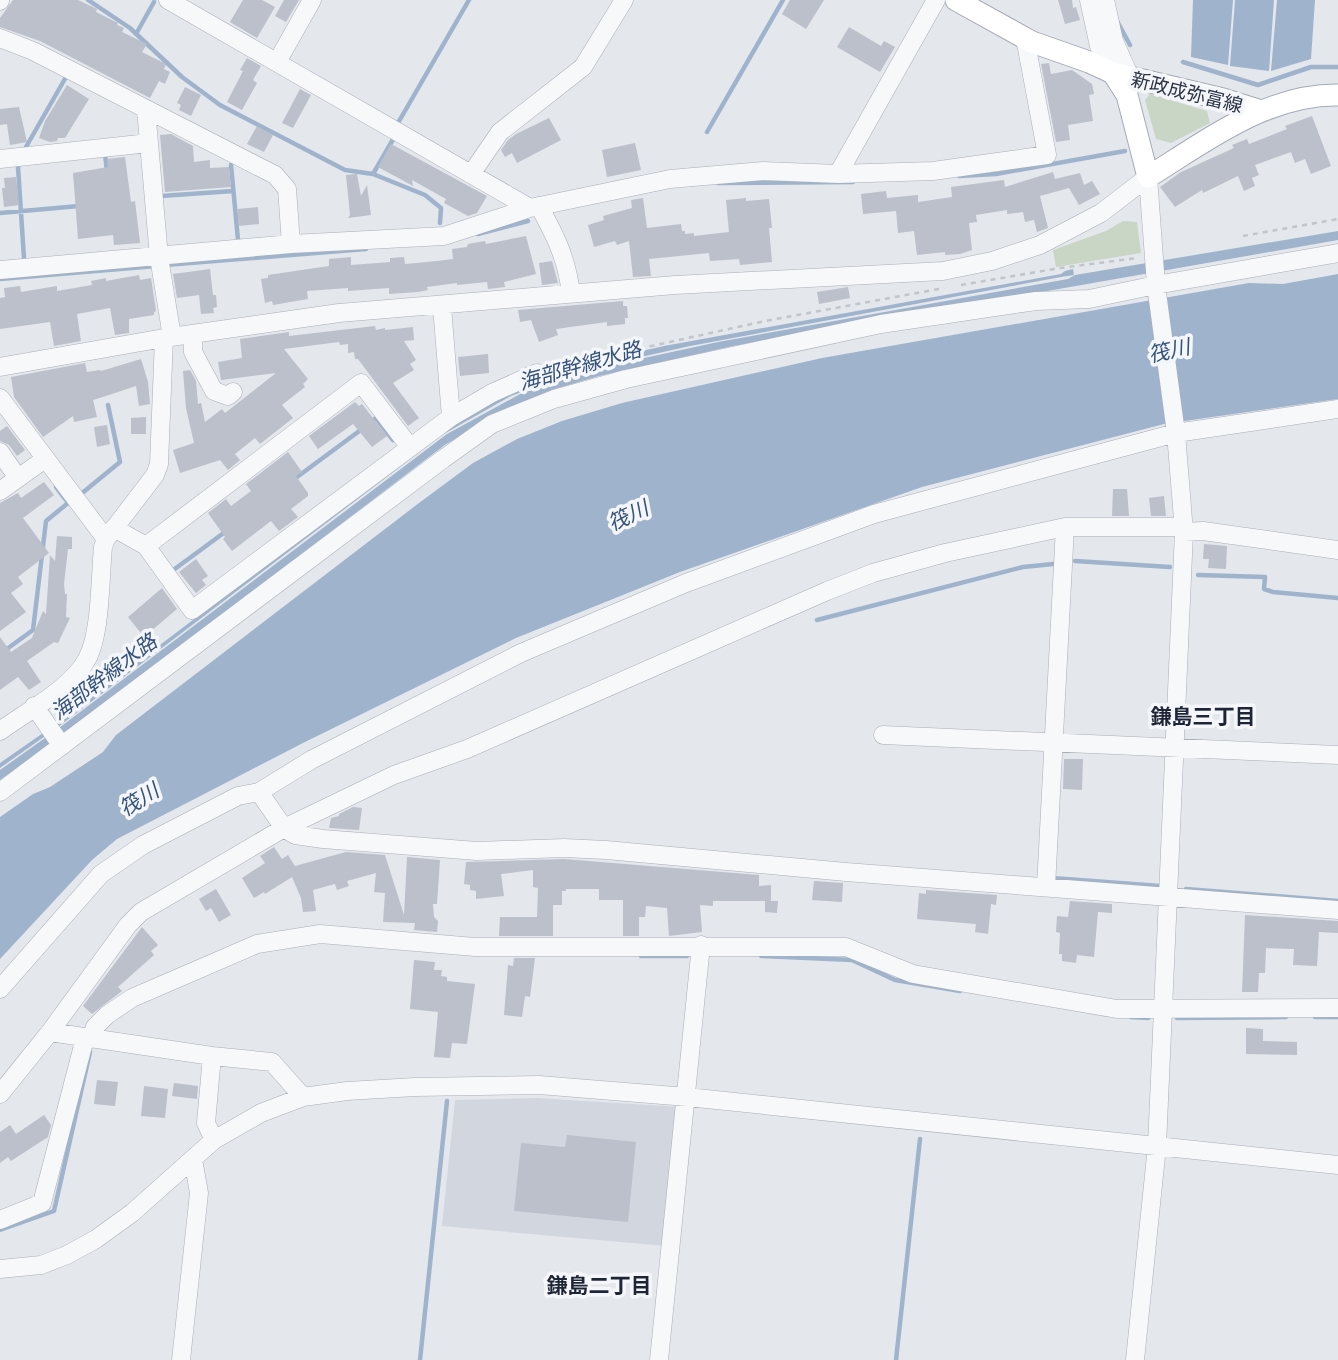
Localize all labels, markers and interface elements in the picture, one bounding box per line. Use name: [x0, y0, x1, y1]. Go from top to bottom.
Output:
street label: 新政成弥富線: [1128, 64, 1246, 119]
water label: 筏川: [1145, 330, 1195, 370]
water label: 海部幹線水路: [515, 332, 647, 398]
water label: 筏川: [602, 491, 655, 538]
water label: 海部幹線水路: [43, 624, 165, 727]
district label: 鎌島三丁目: [1151, 700, 1256, 732]
water label: 筏川: [112, 773, 166, 824]
district label: 鎌島二丁目: [547, 1269, 652, 1301]

